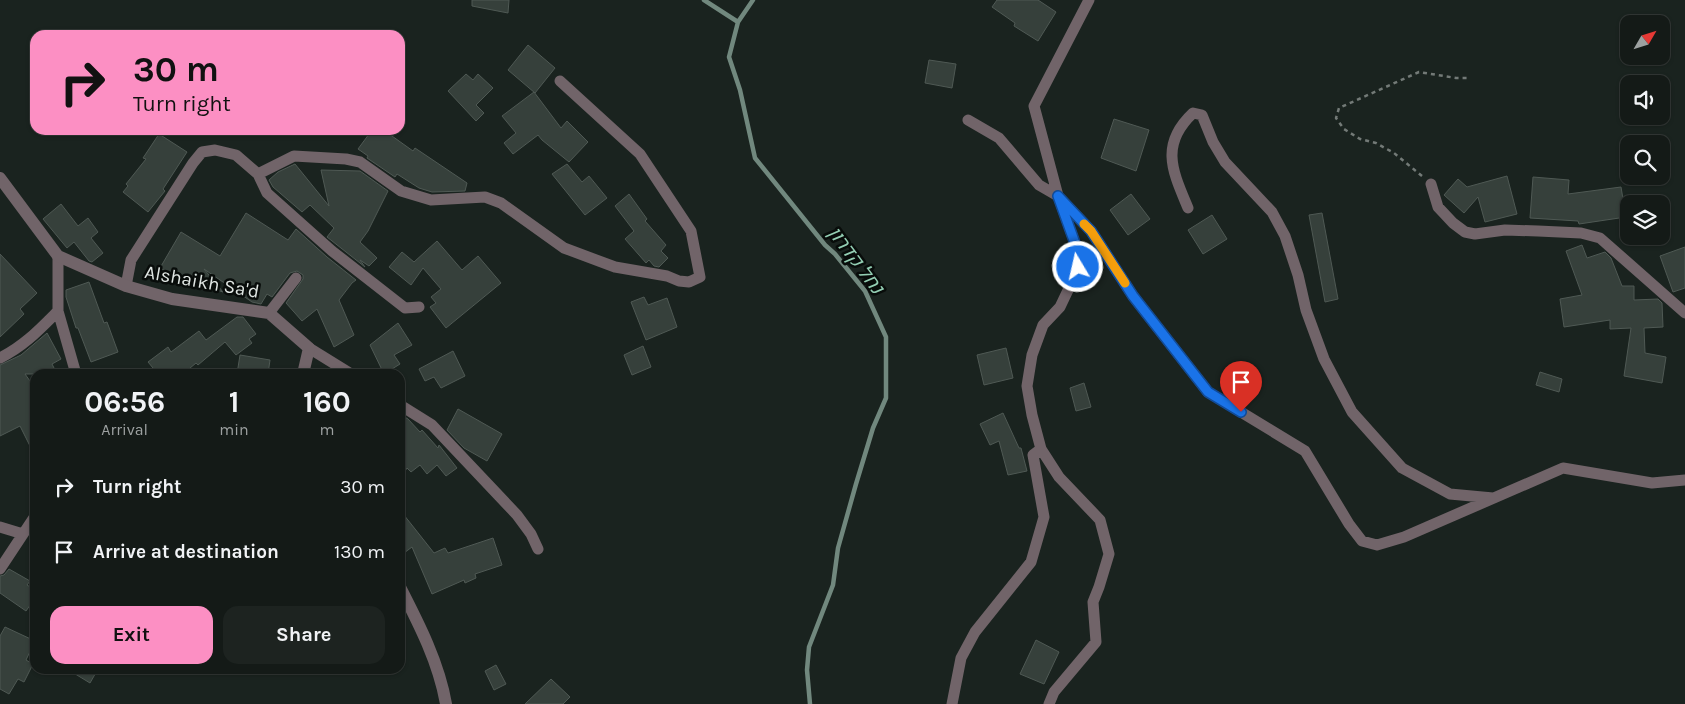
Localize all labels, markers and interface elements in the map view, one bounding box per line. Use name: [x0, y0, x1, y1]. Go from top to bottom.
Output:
north arrow: [1620, 15, 1670, 65]
map controls: [1620, 15, 1670, 245]
text: 30 m: [133, 49, 219, 90]
icon: right: [50, 50, 115, 115]
button: sound: [1620, 75, 1670, 125]
text: Turn right: [133, 91, 231, 117]
button: search: [1620, 135, 1670, 185]
button: layers: [1620, 195, 1670, 245]
water label: נחל קדרון: [823, 222, 890, 300]
position arrow: [1051, 240, 1103, 292]
street label: Alshaikh Sa'd: [143, 261, 261, 303]
pin: [1220, 361, 1262, 412]
icon: arrive: [1227, 368, 1255, 396]
text: 06:56: [84, 384, 165, 420]
text: 1: [229, 384, 239, 420]
text: 160: [303, 384, 351, 420]
text: Arrival: [101, 420, 148, 439]
text: min: [219, 420, 249, 439]
text: m: [319, 420, 334, 439]
icon: right: [50, 473, 78, 501]
text: Turn right: [93, 476, 182, 498]
text: 30 m: [340, 476, 385, 498]
icon: arrive: [50, 538, 78, 566]
text: Arrive at destination: [93, 541, 279, 563]
text: 130 m: [334, 541, 385, 563]
button: Exit: [50, 606, 213, 664]
button: Share: [223, 606, 385, 664]

